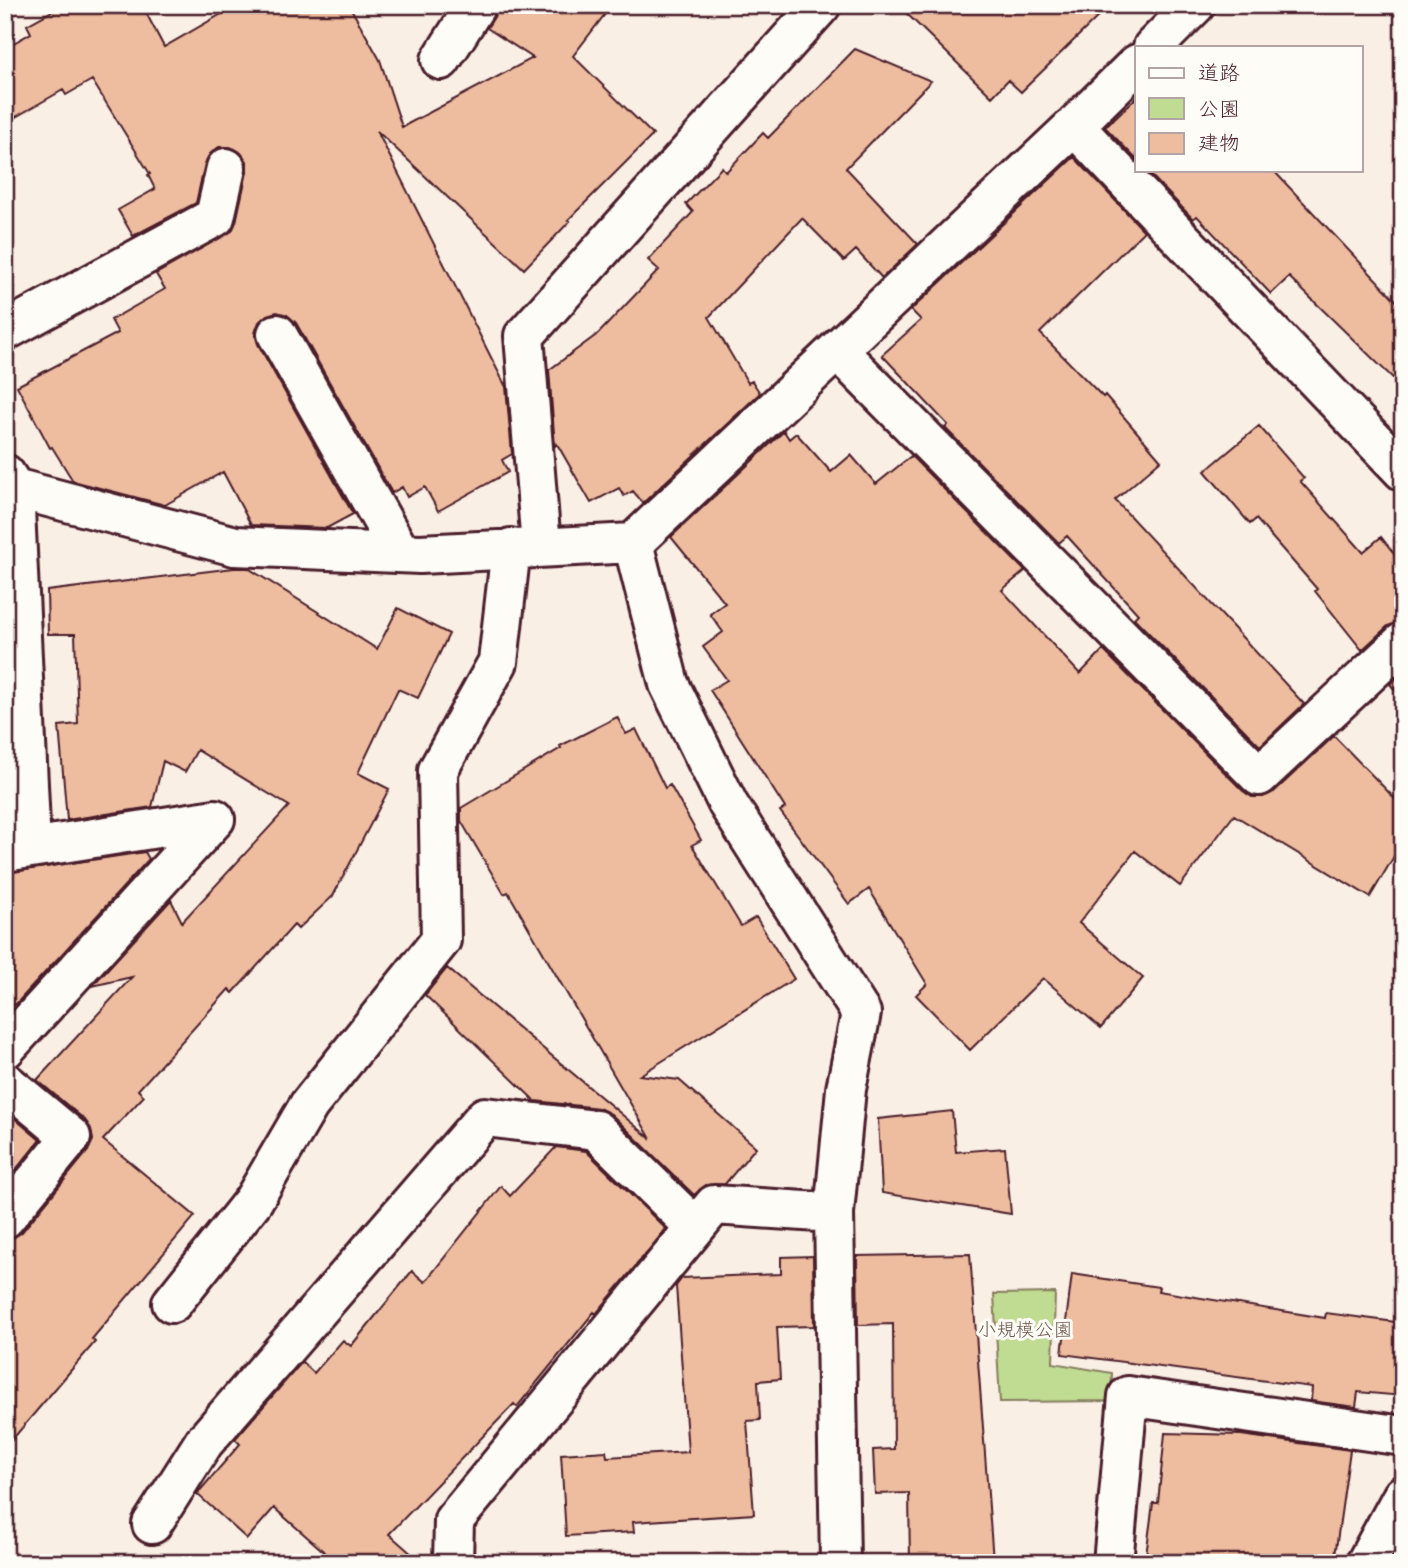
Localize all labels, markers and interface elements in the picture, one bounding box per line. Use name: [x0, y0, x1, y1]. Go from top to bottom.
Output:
legend: [1135, 46, 1362, 172]
text: 道路: [1198, 59, 1240, 87]
text: 公園: [1198, 95, 1240, 123]
text: 建物: [1198, 129, 1240, 157]
park label: 小規模公園: [977, 1317, 1073, 1342]

